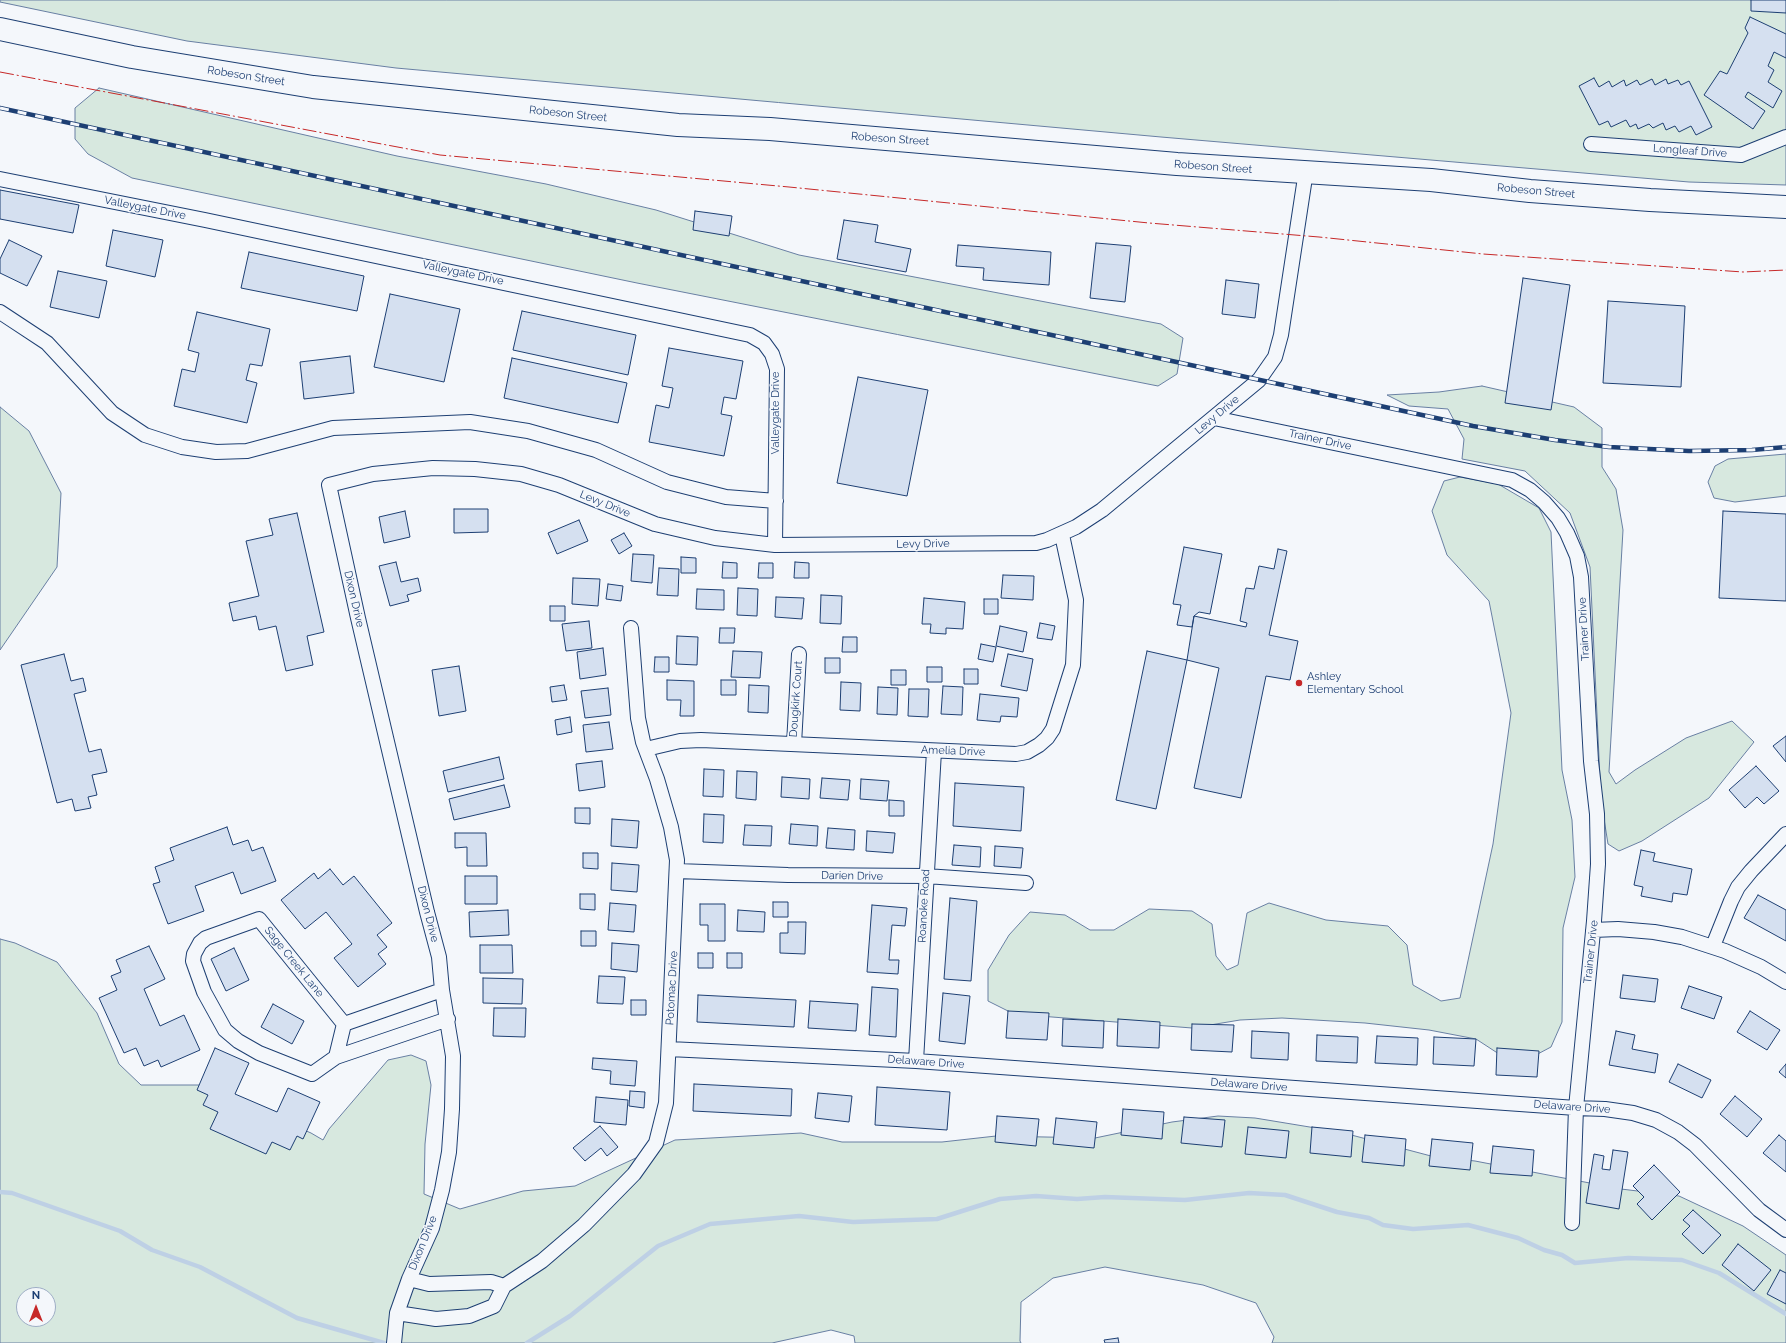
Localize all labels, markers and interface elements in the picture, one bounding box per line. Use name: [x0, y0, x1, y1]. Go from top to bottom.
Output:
street label: Robeson Street: [206, 63, 286, 89]
street label: Robeson Street: [528, 103, 608, 125]
street label: Robeson Street: [850, 130, 930, 148]
street label: Longleaf Drive: [1653, 142, 1727, 160]
street label: Robeson Street: [1173, 158, 1253, 176]
street label: Robeson Street: [1496, 181, 1576, 201]
street label: Valleygate Drive: [103, 194, 187, 222]
street label: Valleygate Drive: [421, 258, 505, 288]
street label: Valleygate Drive: [769, 372, 783, 454]
street label: Levy Drive: [1192, 393, 1242, 437]
street label: Trainer Drive: [1287, 427, 1353, 453]
street label: Levy Drive: [578, 488, 632, 520]
street label: Levy Drive: [896, 537, 950, 551]
street label: Dixon Drive: [341, 569, 367, 629]
street label: Trainer Drive: [1576, 597, 1592, 661]
street label: Dougkirk Court: [787, 660, 805, 738]
place label: Ashley Elementary School: [1307, 670, 1404, 696]
marker: Ashley Elementary School: [1294, 678, 1304, 688]
street label: Amelia Drive: [921, 743, 985, 759]
street label: Darien Drive: [821, 869, 883, 883]
street label: Roanoke Road: [915, 869, 933, 943]
street label: Dixon Drive: [415, 884, 441, 944]
street label: Trainer Drive: [1581, 920, 1601, 984]
street label: Sage Creek Lane: [262, 924, 326, 1000]
street label: Potomac Drive: [663, 950, 681, 1026]
street label: Delaware Drive: [887, 1053, 965, 1071]
street label: Delaware Drive: [1210, 1076, 1288, 1094]
street label: Delaware Drive: [1533, 1098, 1611, 1116]
street label: Dixon Drive: [406, 1214, 440, 1272]
north arrow: [16, 1287, 56, 1327]
text: N: [32, 1289, 40, 1302]

